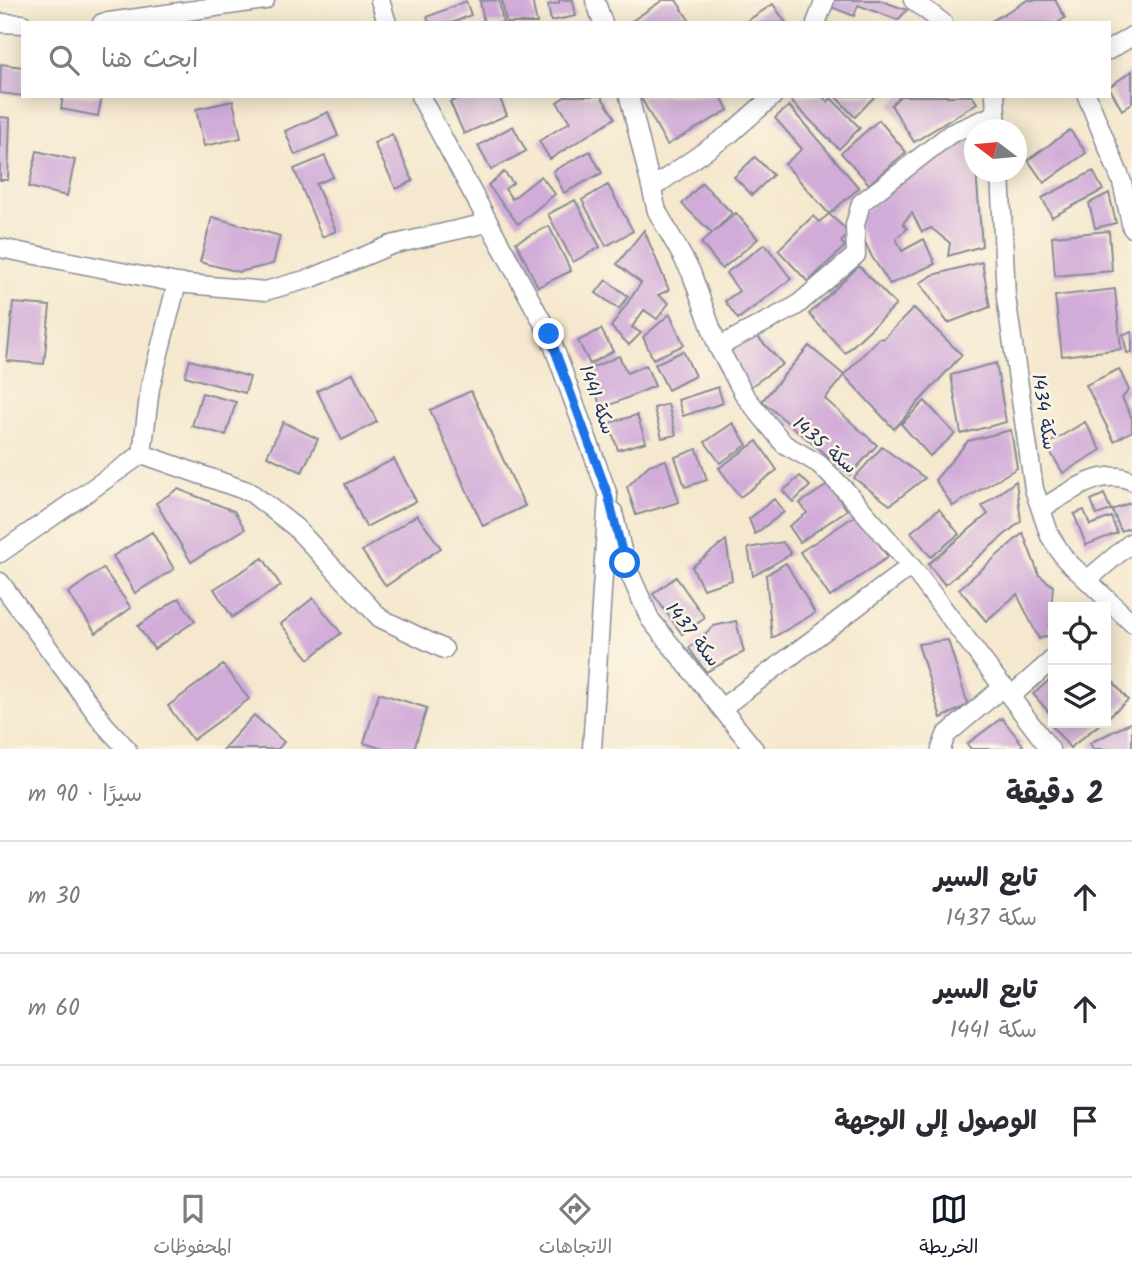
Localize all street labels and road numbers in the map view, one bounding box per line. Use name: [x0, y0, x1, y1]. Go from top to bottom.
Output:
street label: سكة 1441: [570, 361, 622, 439]
street label: سكة 1434: [1022, 372, 1064, 452]
street label: سكة 1435: [785, 410, 863, 482]
street label: سكة 1437: [657, 596, 727, 674]

